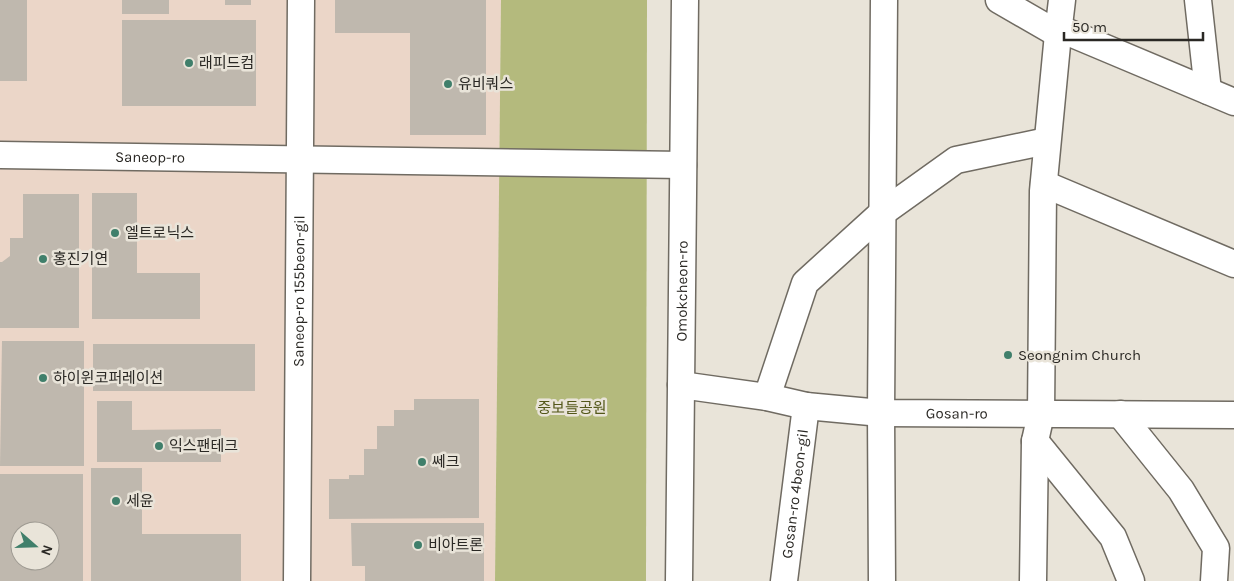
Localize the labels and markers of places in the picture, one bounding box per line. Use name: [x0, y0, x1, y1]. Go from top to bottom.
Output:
place label: 래피드컴: [199, 54, 254, 72]
marker: 래피드컴: [183, 57, 195, 69]
place label: 유비쿼스: [458, 75, 513, 93]
marker: 유비쿼스: [442, 78, 454, 90]
place label: 엘트로닉스: [125, 224, 194, 242]
marker: 엘트로닉스: [109, 227, 121, 239]
place label: 홍진기연: [53, 250, 108, 268]
marker: 홍진기연: [37, 253, 49, 265]
place label: Seongnim Church: [1018, 346, 1141, 364]
marker: Seongnim Church: [1002, 349, 1014, 361]
place label: 하이윈코퍼레이션: [53, 369, 163, 387]
marker: 하이윈코퍼레이션: [37, 372, 49, 384]
place label: 익스팬테크: [169, 437, 238, 455]
marker: 익스팬테크: [153, 440, 165, 452]
place label: 쎄크: [432, 453, 460, 471]
marker: 쎄크: [416, 456, 428, 468]
place label: 세윤: [126, 492, 154, 510]
marker: 세윤: [110, 495, 122, 507]
place label: 비아트론: [428, 536, 483, 554]
marker: 비아트론: [412, 539, 424, 551]

